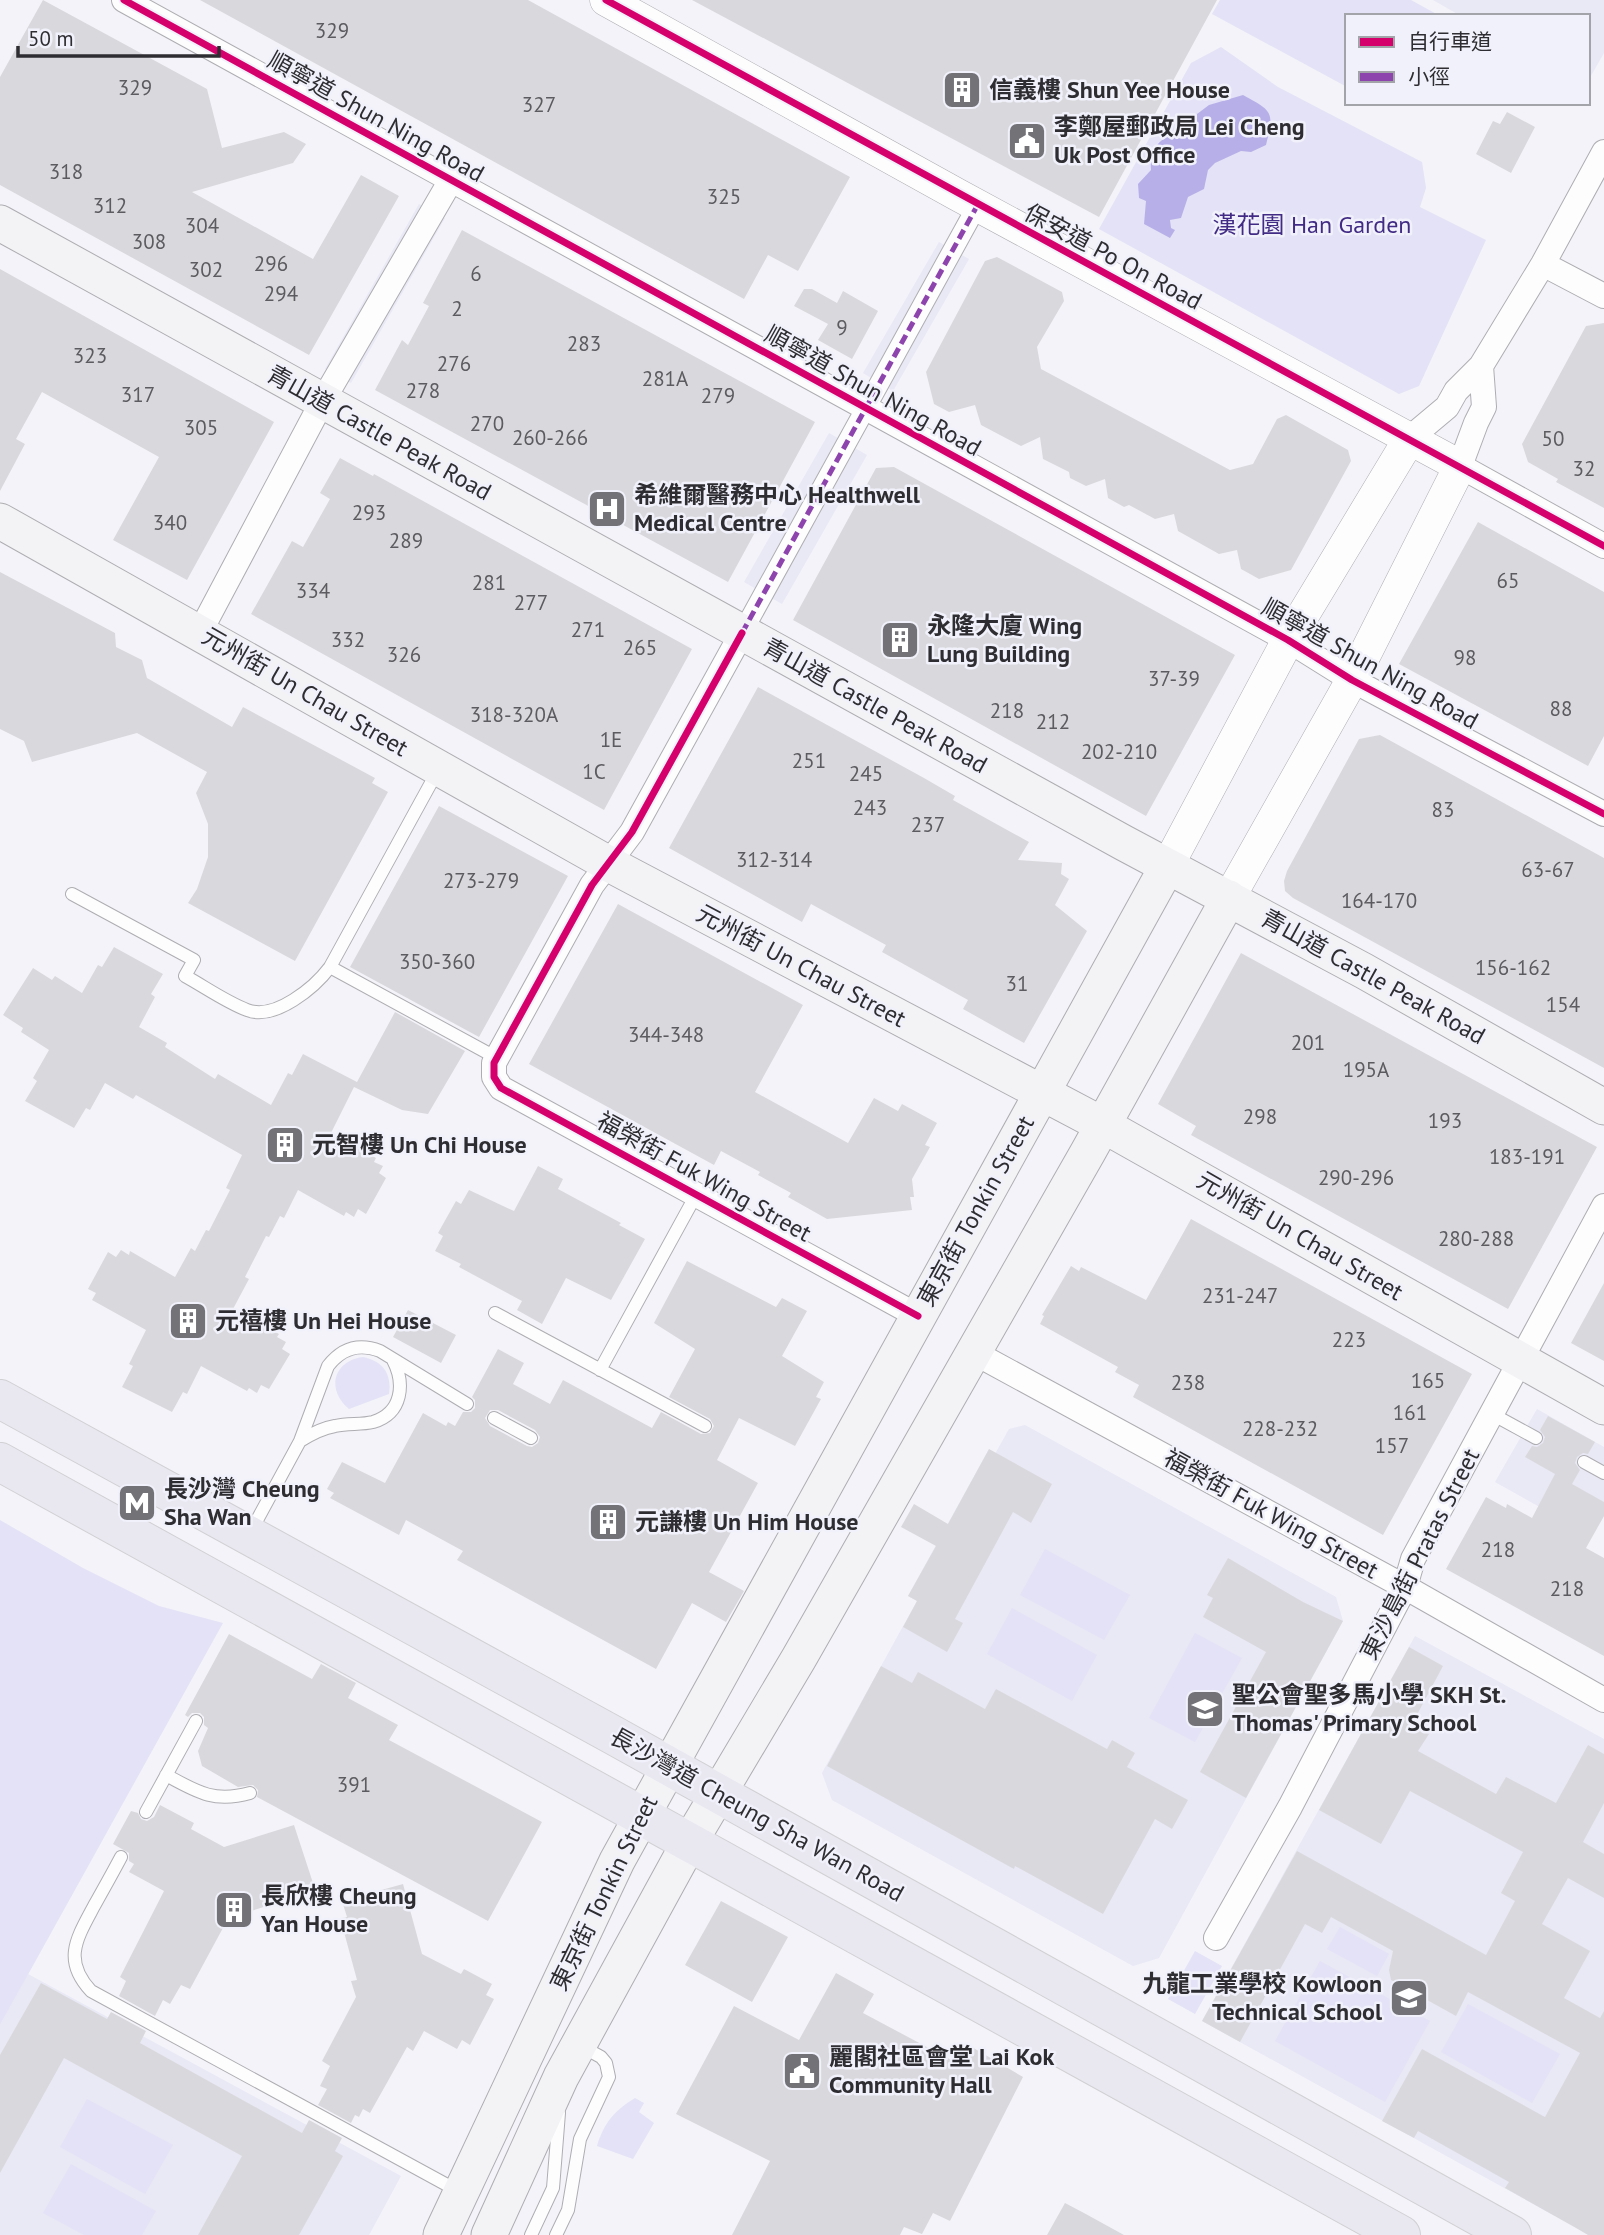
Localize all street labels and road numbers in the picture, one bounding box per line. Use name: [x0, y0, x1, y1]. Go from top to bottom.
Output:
street label: 順寧道 Shun Ning Road: [263, 44, 490, 189]
street label: 保安道 Po On Road: [1019, 197, 1207, 316]
street label: 順寧道 Shun Ning Road: [760, 318, 987, 463]
street label: 青山道 Castle Peak Road: [261, 358, 497, 507]
street label: 順寧道 Shun Ning Road: [1257, 591, 1484, 736]
street label: 元州街 Un Chau Street: [197, 620, 414, 763]
street label: 青山道 Castle Peak Road: [757, 631, 993, 780]
street label: 元州街 Un Chau Street: [691, 897, 911, 1034]
street label: 青山道 Castle Peak Road: [1255, 902, 1491, 1051]
street label: 福榮街 Fuk Wing Street: [592, 1105, 817, 1248]
street label: 東京街 Tonkin Street: [910, 1110, 1041, 1312]
street label: 元州街 Un Chau Street: [1192, 1164, 1409, 1307]
street label: 福榮街 Fuk Wing Street: [1159, 1442, 1384, 1585]
street label: 東沙島街 Pratas Street: [1353, 1443, 1486, 1665]
street label: 長沙灣道 Cheung Sha Wan Road: [605, 1721, 910, 1909]
street label: 東京街 Tonkin Street: [543, 1790, 664, 1995]

